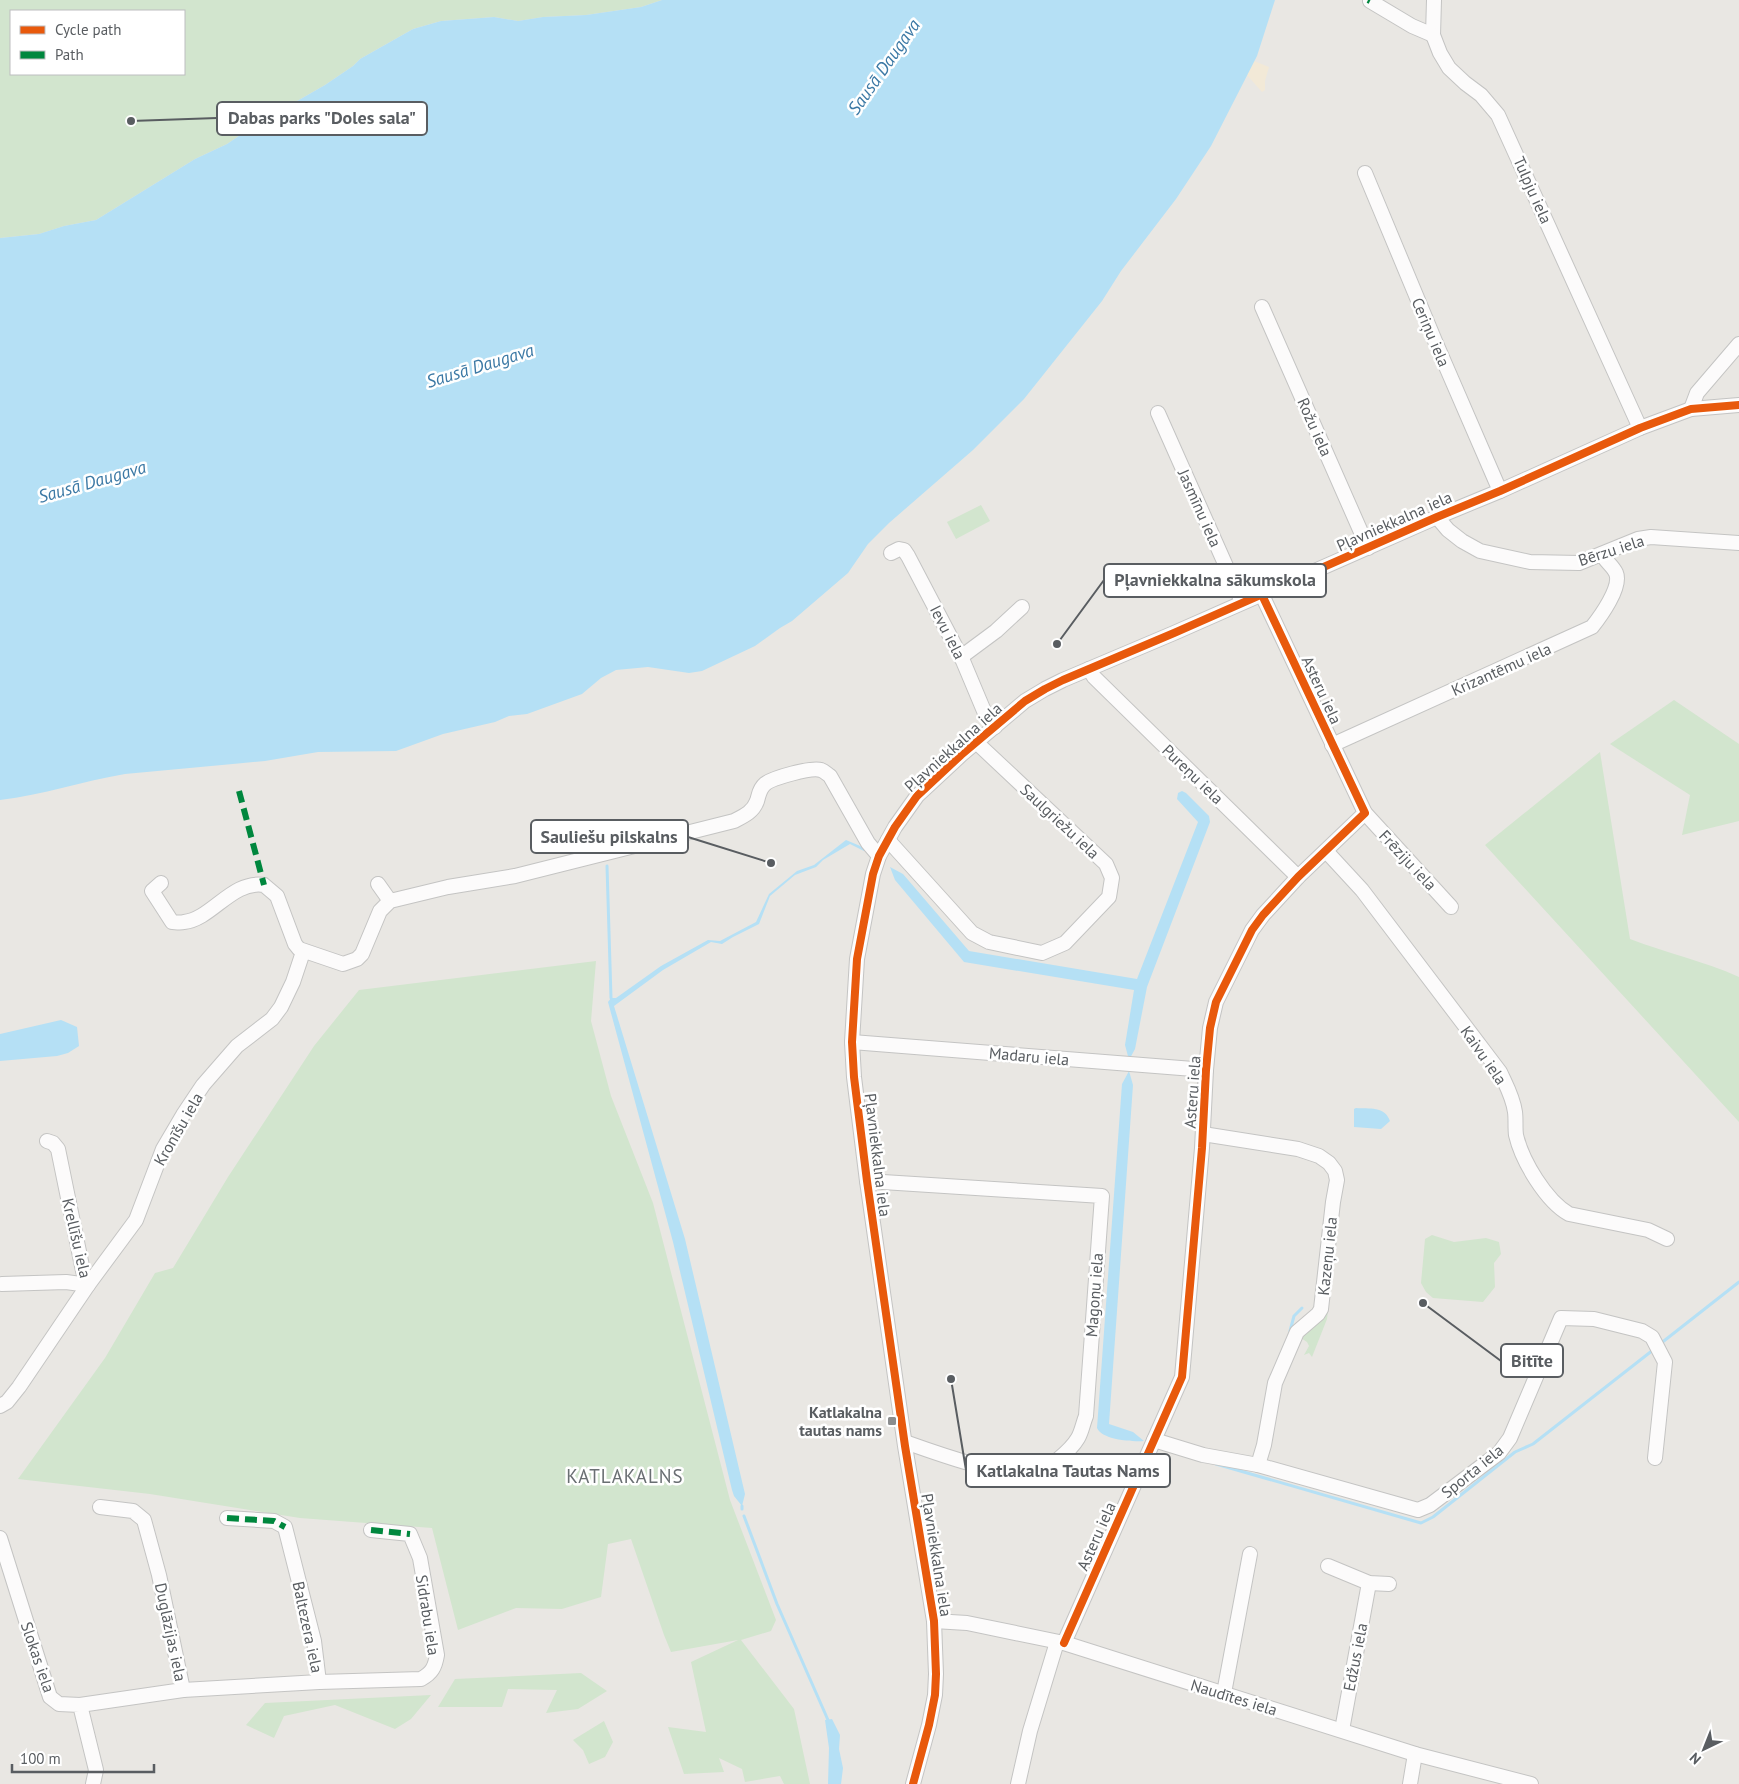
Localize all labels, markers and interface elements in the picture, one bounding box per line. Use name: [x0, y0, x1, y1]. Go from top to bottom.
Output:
legend: [10, 10, 185, 75]
water label: Sausā Daugava: [842, 14, 925, 119]
text: Cycle path: [55, 20, 121, 39]
text: Path: [55, 45, 84, 64]
callout: Dabas parks "Doles sala": [217, 102, 427, 135]
text: Dabas parks "Doles sala": [228, 106, 416, 129]
street label: Tulpju iela: [1509, 153, 1557, 227]
street label: Ceriņu iela: [1408, 294, 1454, 370]
water label: Sausā Daugava: [423, 338, 537, 393]
street label: Rožu iela: [1293, 395, 1337, 459]
water label: Sausā Daugava: [35, 455, 149, 508]
street label: Jasmīnu iela: [1174, 465, 1226, 550]
street label: Pļavniekkalna iela: [1333, 487, 1455, 555]
street label: Bērzu iela: [1576, 530, 1646, 570]
callout: Pļavniekkalna sākumskola: [1104, 564, 1326, 597]
text: Pļavniekkalna sākumskola: [1114, 568, 1316, 591]
street label: Ievu iela: [926, 602, 970, 662]
street label: Krizantēmu iela: [1448, 638, 1554, 700]
street label: Asteru iela: [1298, 653, 1346, 727]
street label: Pļavniekkalna iela: [900, 698, 1006, 796]
street label: Pureņu iela: [1158, 740, 1228, 808]
street label: Saulgriežu iela: [1016, 779, 1104, 863]
callout: Sauliešu pilskalns: [531, 820, 688, 853]
text: Sauliešu pilskalns: [540, 825, 678, 848]
street label: Frēziju iela: [1375, 826, 1441, 894]
street label: Kaivu iela: [1457, 1022, 1511, 1088]
street label: Madaru iela: [988, 1043, 1070, 1069]
street label: Asteru iela: [1179, 1055, 1205, 1129]
street label: Kronīšu iela: [149, 1089, 207, 1169]
street label: Pļavniekkalna iela: [860, 1092, 896, 1218]
street label: Krellīšu iela: [58, 1196, 96, 1280]
street label: Kazeņu iela: [1313, 1216, 1341, 1296]
street label: Magoņu iela: [1081, 1252, 1107, 1338]
callout: Bitīte: [1501, 1344, 1563, 1377]
text: Bitīte: [1511, 1349, 1553, 1372]
place label: Katlakalna tautas nams: [799, 1402, 882, 1440]
marker: Katlakalna tautas nams: [886, 1415, 898, 1427]
street label: Sporta iela: [1437, 1440, 1507, 1502]
callout: Katlakalna Tautas Nams: [966, 1454, 1170, 1487]
text: Katlakalna Tautas Nams: [976, 1459, 1160, 1482]
district label: KATLAKALNS: [566, 1464, 684, 1488]
street label: Pļavniekkalna iela: [917, 1492, 957, 1618]
street label: Asteru iela: [1072, 1499, 1120, 1573]
street label: Sidrabu iela: [412, 1573, 444, 1657]
street label: Baltezera iela: [289, 1580, 327, 1674]
street label: Duglāzijas iela: [151, 1581, 191, 1683]
street label: Slokas iela: [17, 1619, 59, 1695]
street label: Edžus iela: [1339, 1621, 1371, 1693]
street label: Naudītes iela: [1188, 1674, 1280, 1720]
north arrow: [1679, 1724, 1729, 1774]
scale bar: [12, 1742, 155, 1774]
text: 100 m: [20, 1749, 61, 1768]
text: N: [1686, 1749, 1705, 1768]

